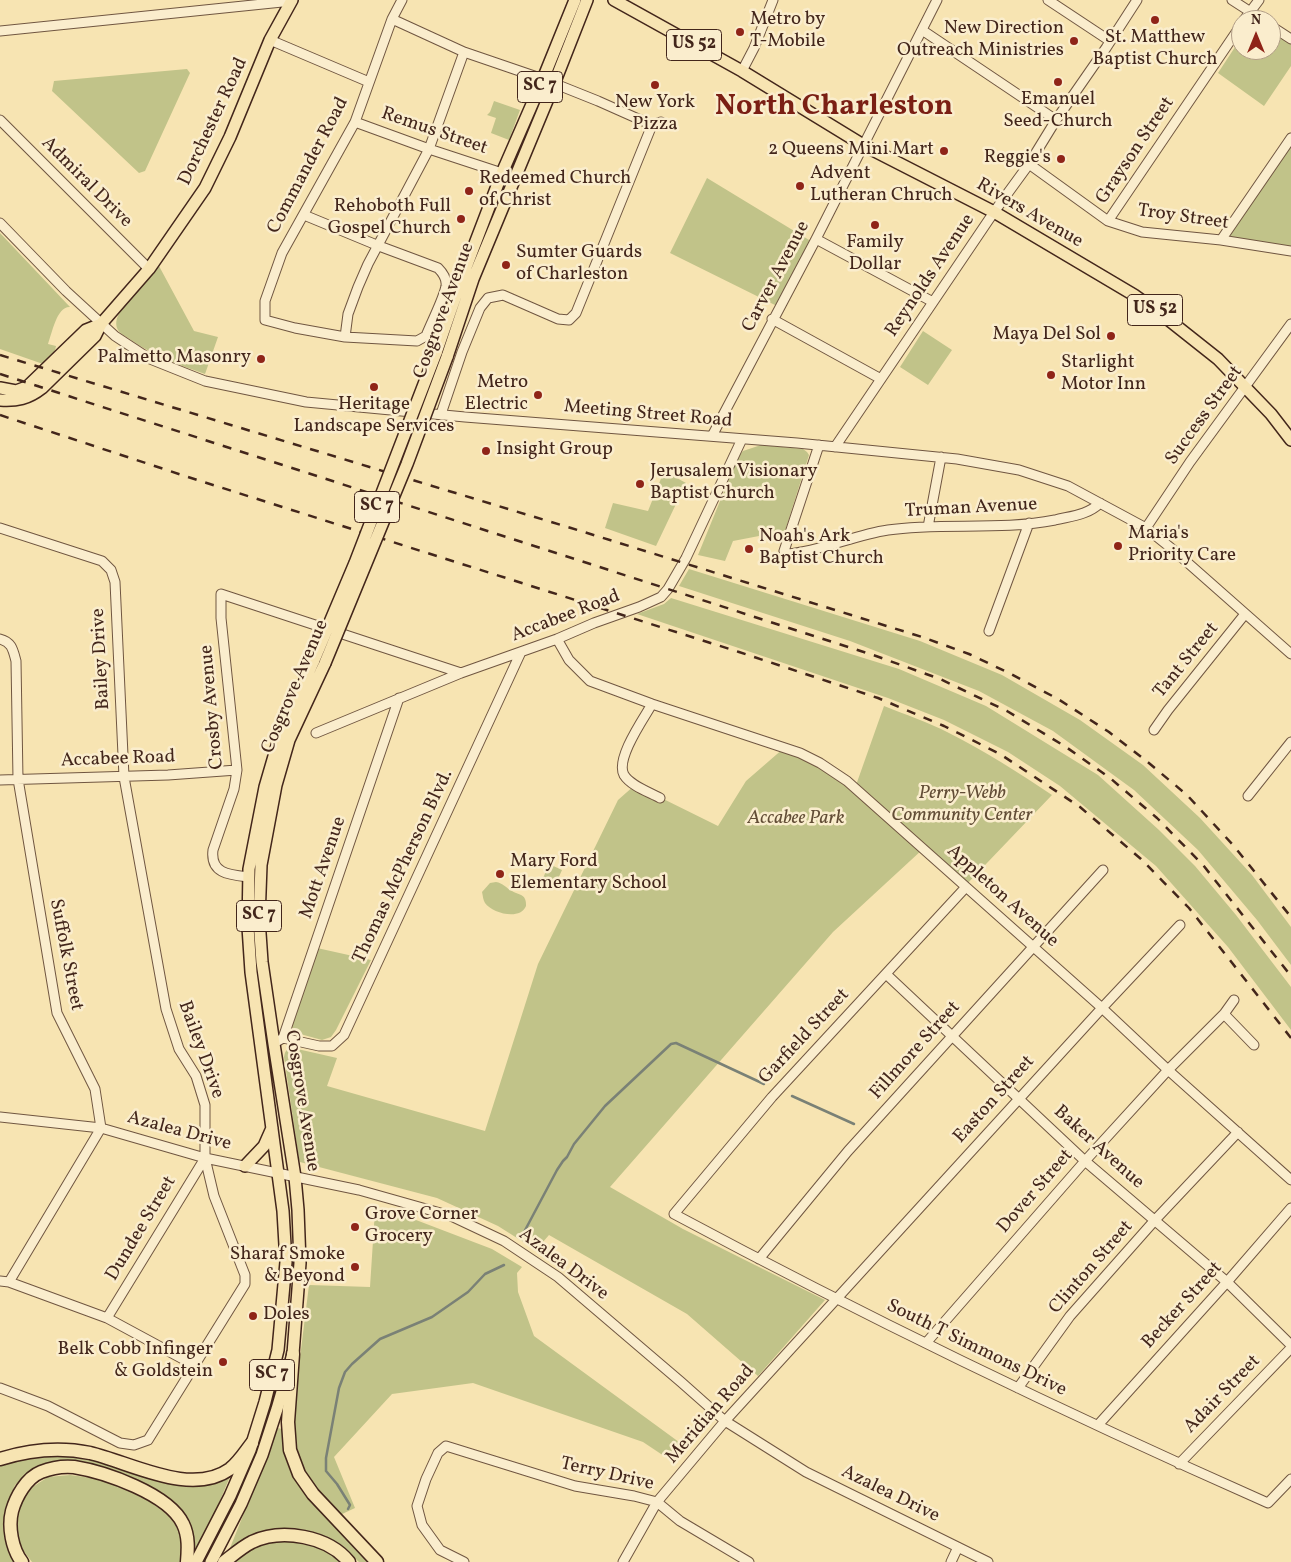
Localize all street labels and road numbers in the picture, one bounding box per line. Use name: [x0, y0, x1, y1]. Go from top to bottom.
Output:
road number: US 52: [666, 30, 722, 60]
street label: Dorchester Road: [174, 54, 254, 190]
road number: SC 7: [518, 72, 562, 102]
street label: Grayson Street: [1092, 93, 1180, 209]
street label: Commander Road: [263, 94, 355, 238]
street label: Remus Street: [378, 103, 490, 161]
street label: Admiral Drive: [36, 133, 136, 233]
street label: Rivers Avenue: [972, 174, 1086, 254]
street label: Troy Street: [1136, 200, 1230, 236]
street label: Reynolds Avenue: [881, 210, 981, 342]
street label: Carver Avenue: [738, 218, 816, 336]
street label: Cosgrove Avenue: [410, 240, 480, 382]
road number: US 52: [1128, 294, 1182, 326]
street label: Success Street: [1161, 362, 1249, 470]
street label: Meeting Street Road: [563, 396, 733, 434]
road number: SC 7: [354, 492, 400, 522]
street label: Truman Avenue: [904, 494, 1038, 524]
street label: Accabee Road: [508, 586, 624, 648]
street label: Bailey Drive: [88, 607, 116, 711]
street label: Cosgrove Avenue: [258, 617, 334, 757]
street label: Tant Street: [1149, 618, 1225, 704]
street label: Crosby Avenue: [196, 644, 230, 770]
street label: Accabee Road: [60, 747, 176, 773]
street label: Thomas McPherson Blvd.: [349, 766, 459, 968]
street label: Mott Avenue: [296, 814, 352, 922]
street label: Appleton Avenue: [941, 841, 1063, 953]
street label: Suffolk Street: [43, 897, 87, 1013]
road number: SC 7: [236, 900, 282, 931]
street label: Garfield Street: [755, 985, 855, 1089]
street label: Fillmore Street: [866, 997, 966, 1105]
street label: Bailey Drive: [172, 998, 228, 1102]
street label: Cosgrove Avenue: [279, 1029, 323, 1173]
street label: Easton Street: [950, 1051, 1040, 1149]
street label: Baker Avenue: [1048, 1101, 1148, 1195]
street label: Azalea Drive: [125, 1107, 233, 1157]
street label: Dover Street: [993, 1145, 1079, 1239]
street label: Dundee Street: [102, 1172, 182, 1286]
street label: Clinton Street: [1045, 1216, 1139, 1320]
street label: Azalea Drive: [514, 1224, 612, 1306]
street label: Becker Street: [1138, 1258, 1228, 1354]
street label: South T Simmons Drive: [882, 1295, 1070, 1403]
street label: Adair Street: [1180, 1351, 1266, 1439]
road number: SC 7: [250, 1360, 294, 1390]
street label: Meridian Road: [662, 1361, 760, 1469]
street label: Terry Drive: [558, 1453, 656, 1497]
street label: Azalea Drive: [837, 1461, 943, 1529]

